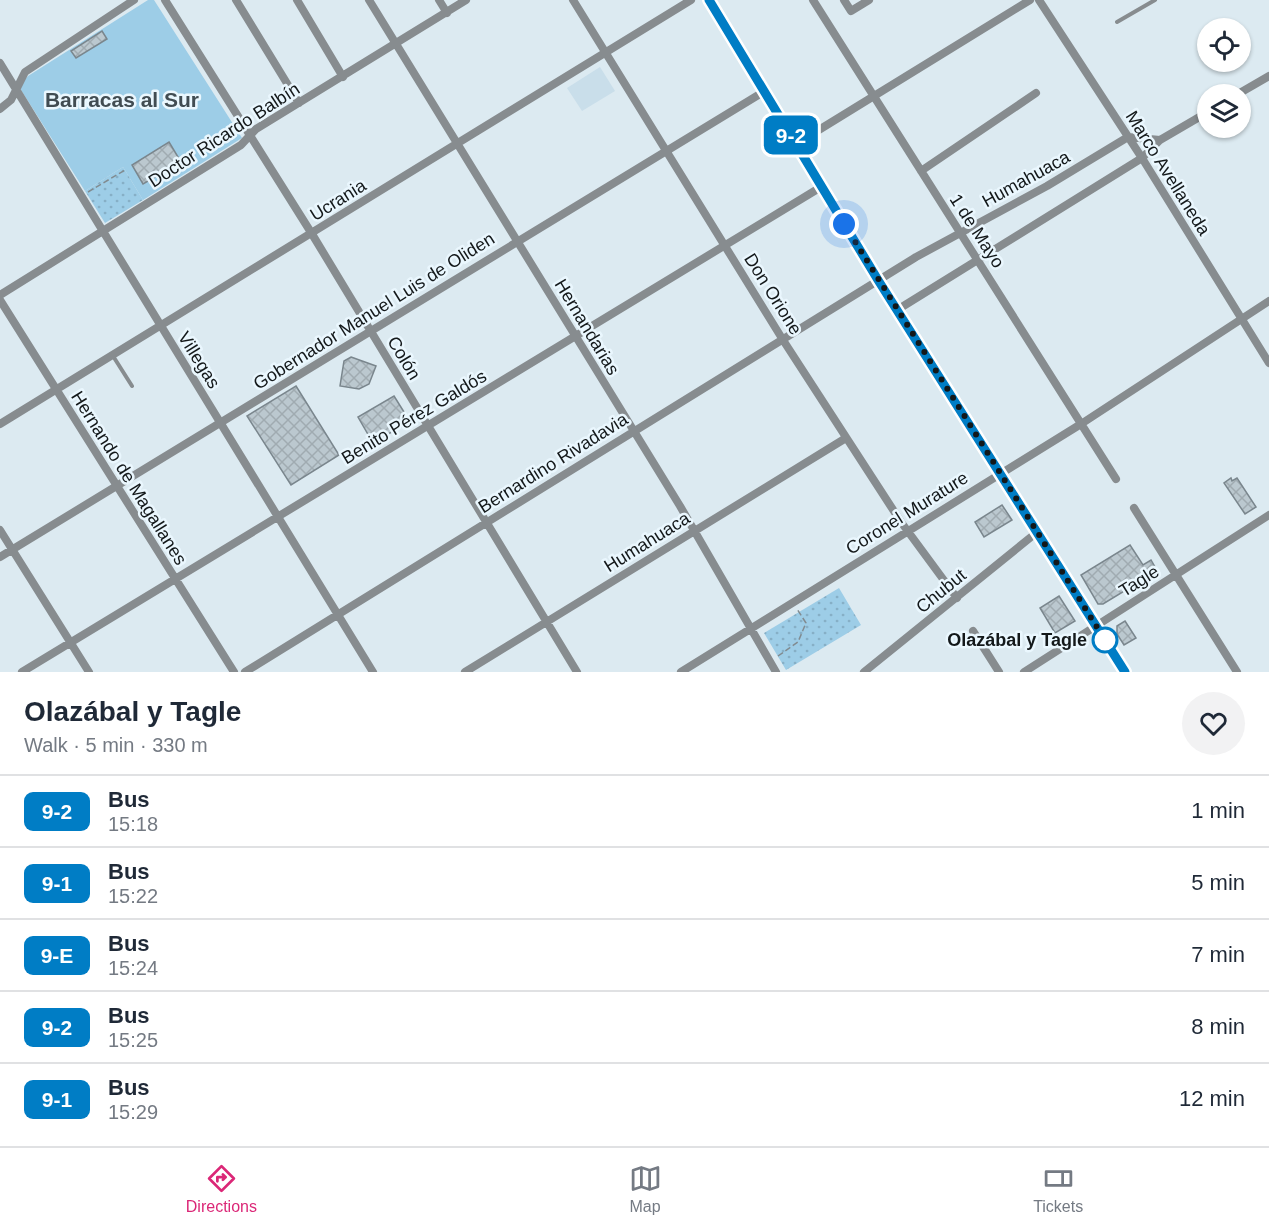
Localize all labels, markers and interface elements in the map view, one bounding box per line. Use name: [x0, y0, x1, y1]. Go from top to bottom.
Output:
map controls: [1197, 18, 1251, 138]
button: locate: [1197, 18, 1251, 72]
street label: Doctor Ricardo Balbín: [145, 79, 303, 191]
button: layers: [1197, 84, 1251, 138]
district label: Barracas al Sur: [45, 88, 199, 111]
street label: Marco Avellaneda: [1122, 107, 1215, 240]
line badge: 9-2: [756, 116, 826, 154]
text: 9-2: [776, 124, 806, 147]
street label: Humahuaca: [979, 146, 1074, 211]
street label: Ucrania: [306, 175, 370, 225]
street label: 1 de Mayo: [946, 190, 1008, 272]
your location: [829, 209, 859, 239]
street label: Gobernador Manuel Luis de Oliden: [250, 228, 498, 394]
street label: Don Orione: [740, 250, 806, 338]
street label: Hernandarias: [551, 276, 623, 378]
street label: Villegas: [174, 328, 224, 392]
street label: Colón: [383, 333, 425, 383]
street label: Benito Pérez Galdós: [338, 366, 490, 468]
street label: Hernando de Magallanes: [67, 387, 191, 569]
street label: Bernardino Rivadavia: [475, 408, 632, 517]
street label: Coronel Murature: [842, 467, 972, 559]
street label: Humahuaca: [601, 507, 694, 576]
street label: Tagle: [1115, 561, 1163, 601]
street label: Chubut: [912, 565, 970, 617]
marker: Olazábal y Tagle: [1092, 627, 1118, 653]
place label: Olazábal y Tagle: [947, 630, 1087, 650]
button: heart: [1182, 692, 1245, 755]
text: Olazábal y Tagle: [24, 696, 241, 727]
text: Walk · 5 min · 330 m: [24, 734, 208, 756]
text: Bus: [108, 787, 150, 812]
text: 1 min: [1191, 798, 1245, 823]
text: 9-2: [42, 800, 72, 823]
text: 15:18: [108, 813, 158, 835]
text: Bus: [108, 859, 150, 884]
text: 5 min: [1191, 870, 1245, 895]
text: 9-1: [42, 872, 72, 895]
text: 15:22: [108, 885, 158, 907]
text: Bus: [108, 931, 150, 956]
text: 7 min: [1191, 942, 1245, 967]
text: 9-E: [41, 944, 73, 967]
text: 15:24: [108, 957, 158, 979]
text: Bus: [108, 1003, 150, 1028]
text: 8 min: [1191, 1014, 1245, 1039]
text: 9-2: [42, 1016, 72, 1039]
text: 15:25: [108, 1029, 158, 1051]
text: Bus: [108, 1075, 150, 1100]
text: 12 min: [1179, 1086, 1245, 1111]
text: 9-1: [42, 1088, 72, 1111]
text: 15:29: [108, 1101, 158, 1123]
tab: Directions: [186, 1162, 257, 1216]
tab: Map: [629, 1162, 662, 1216]
tab: Tickets: [1033, 1162, 1083, 1216]

